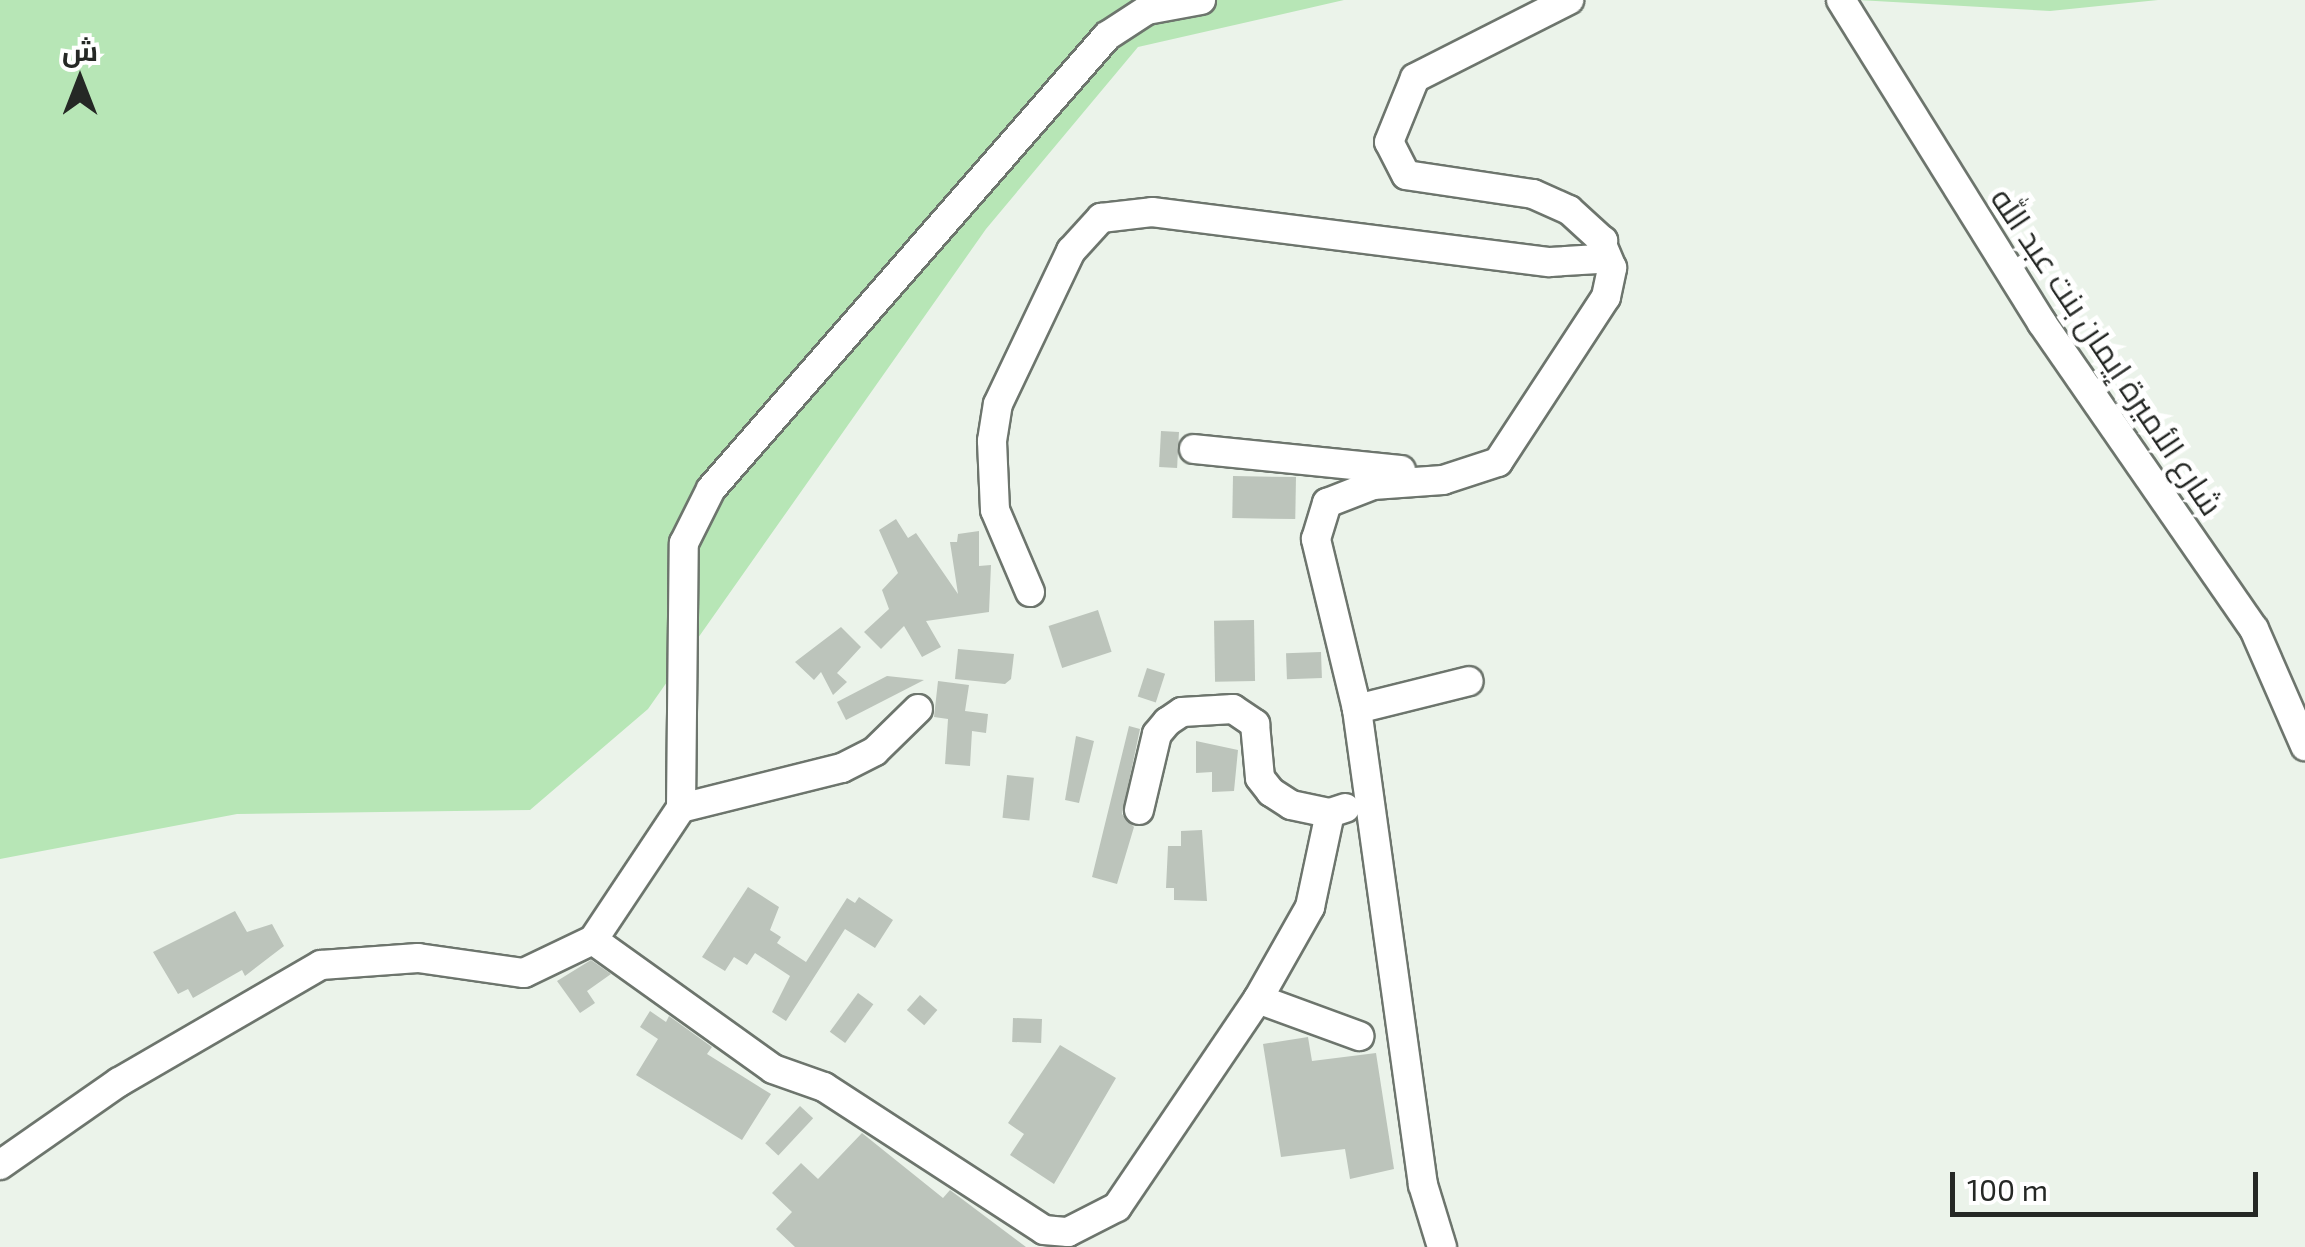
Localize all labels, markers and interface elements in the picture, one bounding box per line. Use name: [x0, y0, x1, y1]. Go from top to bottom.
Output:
north arrow: [30, 30, 130, 130]
text: ش: [62, 33, 98, 67]
street label: شارع الأميرة إيمان بنت عبد الله: [1984, 180, 2232, 522]
scale bar: [1955, 1152, 2262, 1214]
text: 100 m: [1967, 1171, 2048, 1207]

